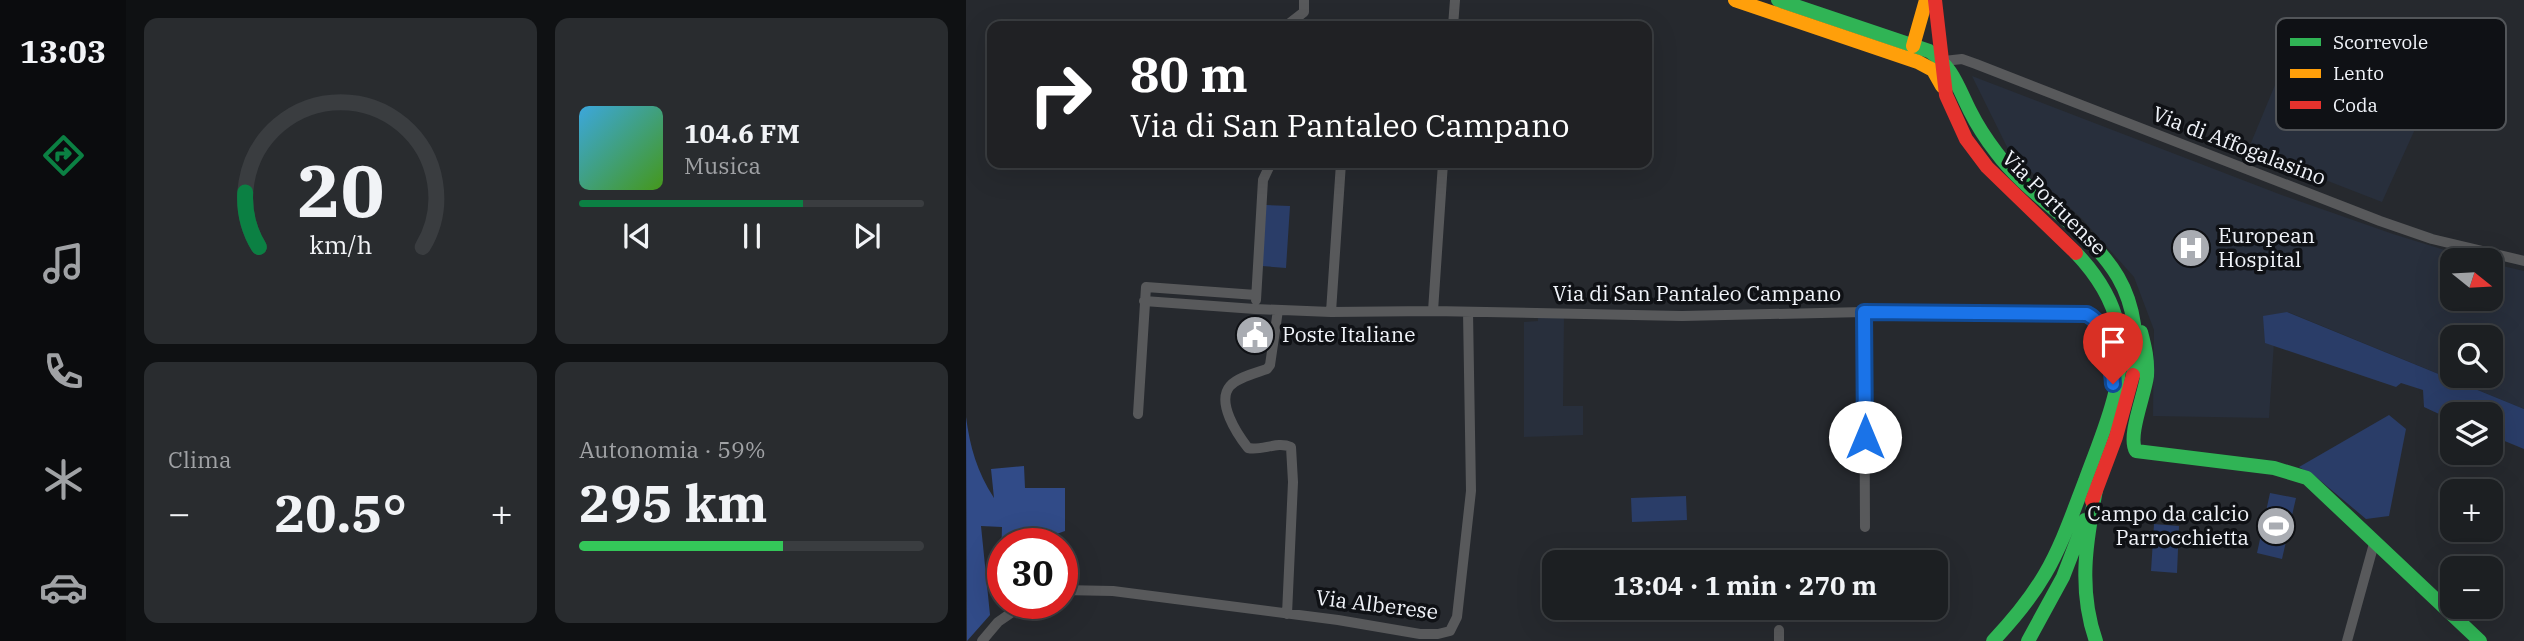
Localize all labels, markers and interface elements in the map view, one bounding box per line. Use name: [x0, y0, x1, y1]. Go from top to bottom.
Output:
legend: [2276, 18, 2506, 130]
text: 13:03: [20, 30, 106, 72]
text: Scorrevole: [2333, 30, 2428, 54]
text: 80 m: [1130, 42, 1248, 105]
icon: right: [1015, 49, 1106, 140]
text: Lento: [2333, 61, 2384, 85]
text: Coda: [2333, 93, 2378, 117]
street label: Via di Affogalasino: [2148, 99, 2330, 191]
text: Via di San Pantaleo Campano: [1130, 104, 1569, 146]
text: 104.6 FM: [684, 116, 800, 150]
icon: directions: [39, 131, 88, 180]
text: 20: [297, 142, 384, 237]
street label: Via Portuense: [1996, 144, 2113, 261]
text: Musica: [684, 150, 761, 180]
icon: previous: [618, 217, 656, 255]
icon: pause: [733, 217, 771, 255]
icon: next: [848, 217, 886, 255]
place label: European Hospital: [2218, 221, 2315, 273]
hospital icon: European Hospital: [2170, 227, 2212, 269]
text: km/h: [309, 228, 372, 261]
icon: music: [39, 239, 88, 288]
north arrow: [2440, 248, 2502, 312]
map controls: [2440, 248, 2503, 619]
street label: Via di San Pantaleo Campano: [1553, 279, 1841, 307]
pin: [2083, 312, 2143, 384]
public building icon: Poste Italiane: [1234, 314, 1276, 356]
place label: Poste Italiane: [1282, 320, 1415, 348]
icon: arrive: [2094, 323, 2132, 361]
button: search: [2440, 325, 2503, 388]
icon: phone: [39, 347, 88, 396]
position arrow: [1828, 400, 1902, 474]
button: layers: [2440, 402, 2503, 465]
text: Autonomia · 59%: [579, 434, 766, 464]
text: Clima: [168, 444, 232, 474]
icon: climate: [39, 455, 88, 504]
text: 295 km: [579, 469, 768, 536]
text: 20.5°: [274, 479, 407, 546]
button: +: [2440, 479, 2503, 542]
text: −: [168, 488, 191, 537]
text: +: [490, 488, 513, 537]
place label: Campo da calcio Parrocchietta: [2087, 499, 2249, 551]
sports icon: Campo da calcio Parrocchietta: [2255, 505, 2297, 547]
speed limit sign: 30: [987, 528, 1078, 619]
button: −: [2440, 556, 2503, 619]
icon: car: [39, 563, 88, 612]
text: 13:04 · 1 min · 270 m: [1613, 568, 1877, 602]
street label: Via Alberese: [1314, 583, 1440, 625]

